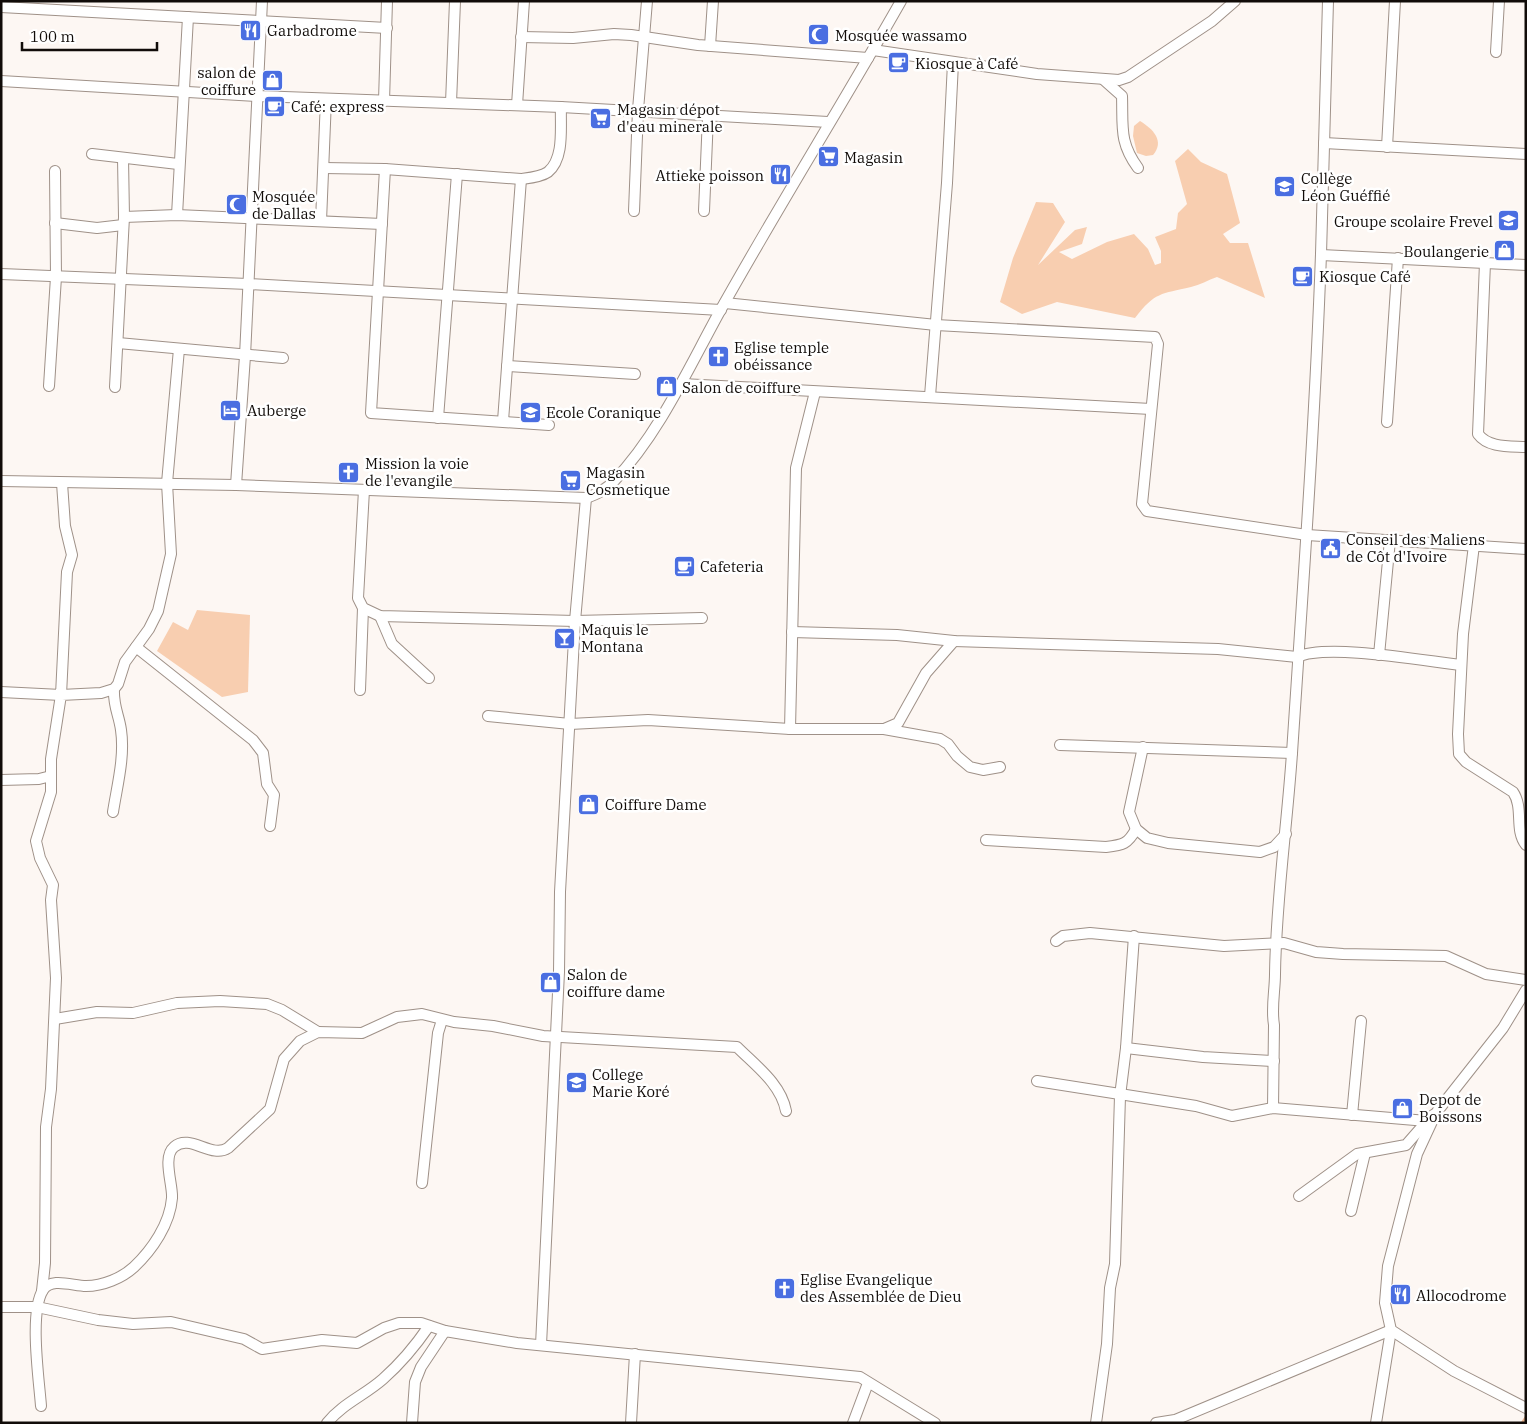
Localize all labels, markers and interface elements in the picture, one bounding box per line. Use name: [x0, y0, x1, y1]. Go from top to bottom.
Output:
restaurant icon: Garbadrome: [239, 18, 263, 42]
scale bar: [22, 20, 158, 52]
place label: Garbadrome: [267, 21, 357, 40]
mosque icon: Mosquée wassamo: [807, 23, 831, 47]
place label: Mosquée wassamo: [835, 26, 967, 45]
text: 100 m: [30, 27, 75, 46]
cafe icon: Kiosque à Café: [887, 51, 911, 75]
place label: Kiosque à Café: [915, 54, 1018, 73]
place label: salon de coiffure: [197, 63, 256, 99]
shop icon: salon de coiffure: [260, 69, 284, 93]
cafe icon: Café: express: [263, 94, 287, 118]
place label: Café: express: [291, 97, 384, 116]
place label: Magasin dépot d'eau minerale: [617, 100, 723, 136]
supermarket icon: Magasin dépot d'eau minerale: [589, 106, 613, 130]
supermarket icon: Magasin: [816, 145, 840, 169]
place label: Magasin: [844, 148, 904, 167]
restaurant icon: Attieke poisson: [768, 163, 792, 187]
place label: Attieke poisson: [656, 166, 764, 185]
place label: Collège Léon Guéffié: [1301, 169, 1390, 205]
school or university icon: Collège Léon Guéffié: [1273, 175, 1297, 199]
place label: Mosquée de Dallas: [252, 187, 316, 223]
mosque icon: Mosquée de Dallas: [224, 193, 248, 217]
school or university icon: Groupe scolaire Frevel: [1497, 209, 1521, 233]
place label: Groupe scolaire Frevel: [1334, 212, 1493, 231]
shop icon: Boulangerie: [1493, 239, 1517, 263]
place label: Boulangerie: [1403, 242, 1489, 261]
cafe icon: Kiosque Café: [1291, 264, 1315, 288]
place label: Kiosque Café: [1319, 267, 1411, 286]
place label: Eglise temple obéissance: [734, 338, 829, 374]
church icon: Eglise temple obéissance: [706, 344, 730, 368]
shop icon: Salon de coiffure: [654, 375, 678, 399]
place label: Salon de coiffure: [682, 378, 801, 397]
hotel icon: Auberge: [219, 398, 243, 422]
school or university icon: Ecole Coranique: [518, 400, 542, 424]
place label: Auberge: [247, 401, 306, 420]
place label: Ecole Coranique: [546, 403, 661, 422]
place label: Mission la voie de l'evangile: [365, 454, 469, 490]
church icon: Mission la voie de l'evangile: [337, 460, 361, 484]
place label: Magasin Cosmetique: [586, 463, 670, 499]
supermarket icon: Magasin Cosmetique: [558, 469, 582, 493]
place label: Conseil des Maliens de Côt d'Ivoire: [1346, 530, 1485, 566]
public building icon: Conseil des Maliens de Côt d'Ivoire: [1318, 536, 1342, 560]
cafe icon: Cafeteria: [672, 554, 696, 578]
place label: Cafeteria: [700, 557, 764, 576]
place label: Maquis le Montana: [581, 620, 649, 656]
bar icon: Maquis le Montana: [553, 626, 577, 650]
shop icon: Coiffure Dame: [577, 792, 601, 816]
place label: Coiffure Dame: [605, 795, 707, 814]
place label: Salon de coiffure dame: [567, 965, 665, 1001]
shop icon: Salon de coiffure dame: [539, 971, 563, 995]
place label: College Marie Koré: [592, 1065, 670, 1101]
school or university icon: College Marie Koré: [564, 1071, 588, 1095]
place label: Depot de Boissons: [1419, 1090, 1482, 1126]
shop icon: Depot de Boissons: [1391, 1096, 1415, 1120]
place label: Eglise Evangelique des Assemblée de Dieu: [800, 1270, 961, 1306]
church icon: Eglise Evangelique des Assemblée de Dieu: [772, 1276, 796, 1300]
restaurant icon: Allocodrome: [1388, 1283, 1412, 1307]
place label: Allocodrome: [1416, 1286, 1507, 1305]

